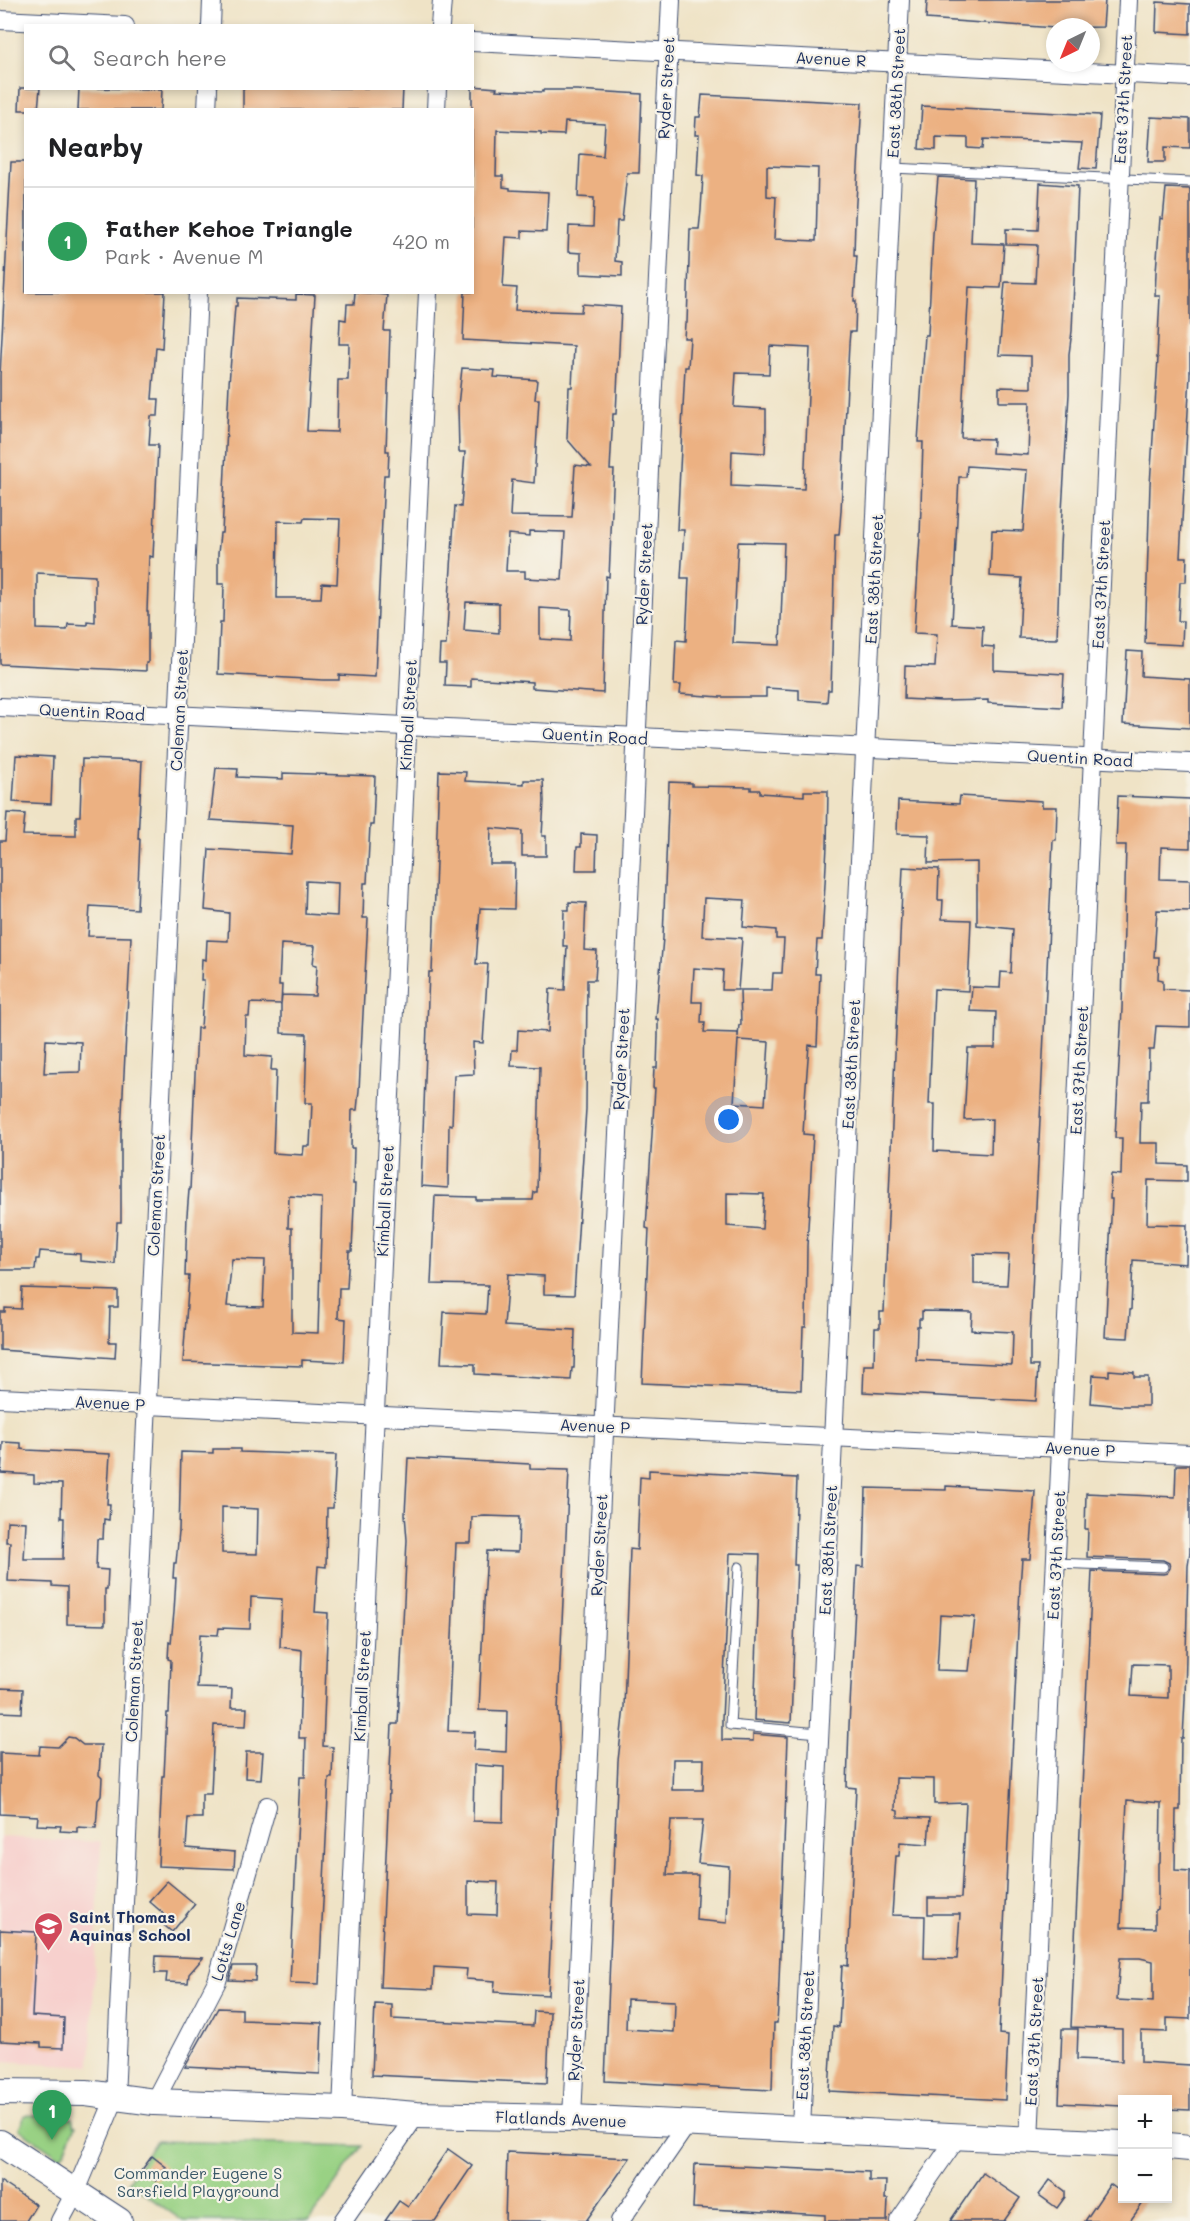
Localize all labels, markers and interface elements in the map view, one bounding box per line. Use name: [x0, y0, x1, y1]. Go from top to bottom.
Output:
north arrow: [1046, 18, 1100, 72]
search box: [24, 24, 474, 90]
street label: East 38th Street: [882, 27, 909, 159]
street label: East 37th Street: [1109, 34, 1136, 164]
street label: Ryder Street: [652, 36, 679, 140]
icon: search: [45, 41, 78, 74]
text: Search here: [93, 43, 227, 72]
street label: Avenue R: [795, 46, 867, 71]
text: Nearby: [48, 130, 143, 164]
text: Father Kehoe Triangle: [105, 214, 353, 243]
text: 1: [63, 228, 72, 254]
text: 420 m: [392, 228, 450, 254]
text: Park · Avenue M: [105, 243, 263, 269]
street label: East 38th Street: [860, 513, 887, 645]
street label: East 37th Street: [1087, 519, 1114, 649]
street label: Ryder Street: [630, 522, 657, 626]
street label: Coleman Street: [165, 648, 192, 772]
street label: Kimball Street: [394, 659, 421, 771]
street label: Quentin Road: [39, 698, 145, 725]
street label: Quentin Road: [542, 722, 648, 749]
street label: Quentin Road: [1027, 744, 1133, 771]
street label: East 38th Street: [837, 998, 864, 1130]
street label: East 37th Street: [1065, 1005, 1092, 1135]
street label: Ryder Street: [607, 1007, 634, 1111]
your location: [714, 1105, 743, 1134]
street label: Coleman Street: [142, 1133, 169, 1257]
street label: Kimball Street: [371, 1145, 398, 1257]
street label: Avenue P: [74, 1390, 146, 1415]
street label: Avenue P: [559, 1413, 631, 1438]
street label: Avenue P: [1044, 1436, 1116, 1461]
street label: East 38th Street: [814, 1484, 841, 1616]
street label: East 37th Street: [1042, 1490, 1069, 1620]
street label: Ryder Street: [585, 1493, 612, 1597]
street label: Coleman Street: [120, 1619, 147, 1743]
street label: Kimball Street: [348, 1630, 375, 1742]
street label: Lotts Lane: [205, 1899, 250, 1983]
place label: Saint Thomas Aquinas School: [69, 1906, 191, 1945]
school or university icon: Saint Thomas Aquinas School: [32, 1910, 64, 1952]
street label: East 38th Street: [791, 1969, 818, 2101]
street label: East 37th Street: [1020, 1976, 1047, 2106]
street label: Ryder Street: [562, 1978, 589, 2082]
pin: 1: [32, 2090, 72, 2140]
map controls: [1118, 2095, 1172, 2203]
button: +: [1118, 2095, 1172, 2149]
street label: Flatlands Avenue: [495, 2106, 627, 2131]
button: −: [1118, 2149, 1172, 2203]
park label: Commander Eugene S Sarsfield Playground: [114, 2162, 282, 2201]

